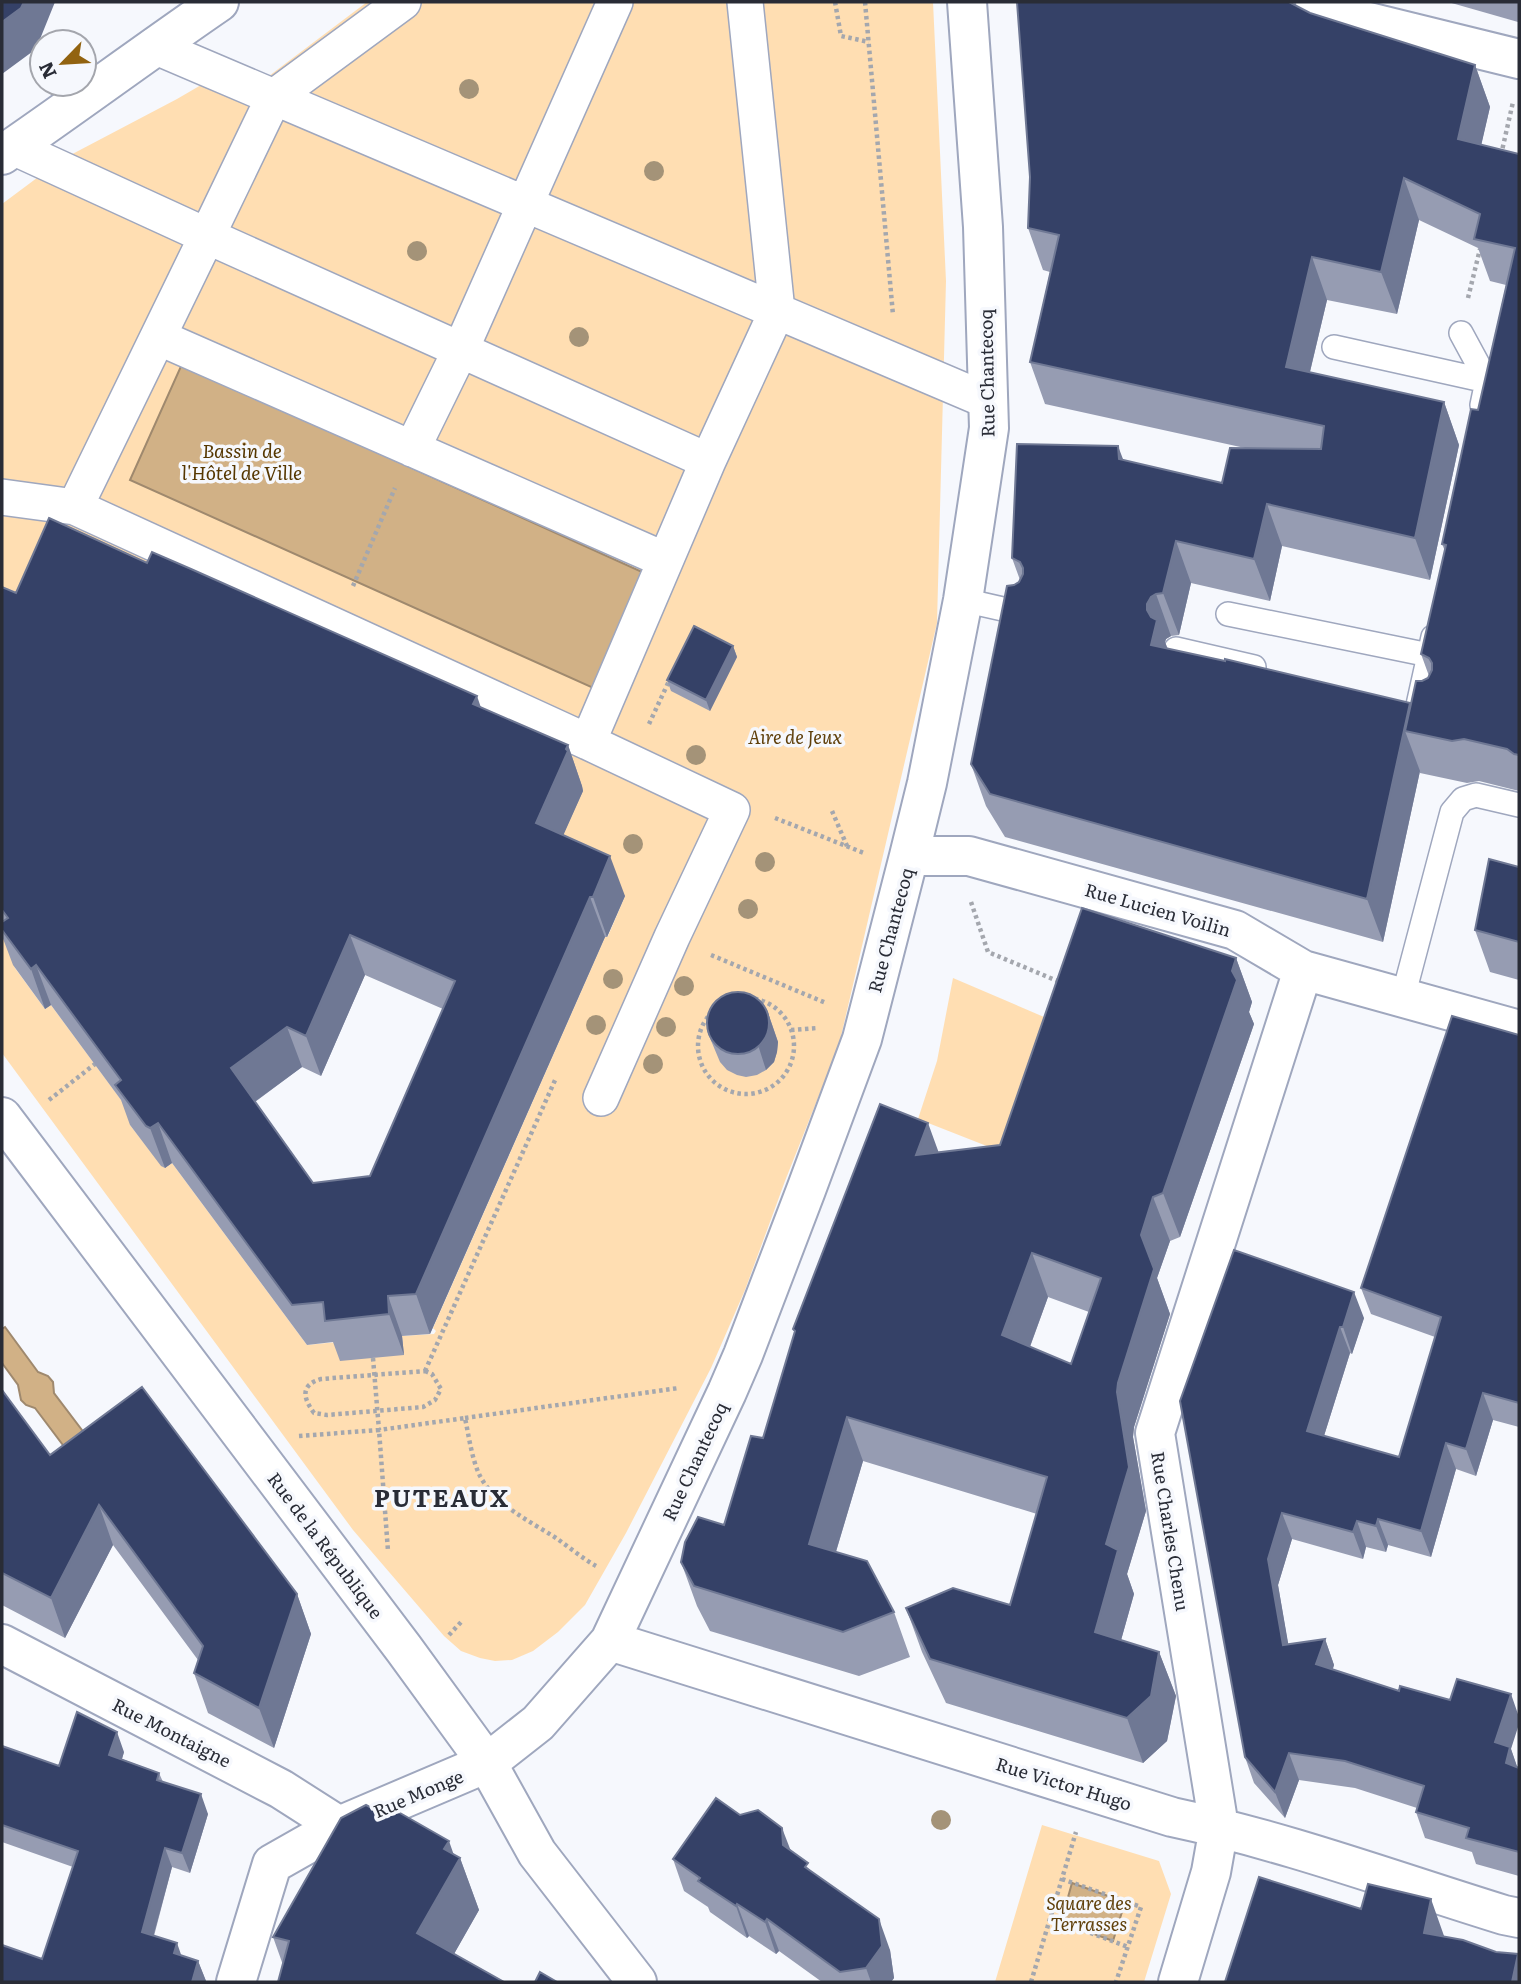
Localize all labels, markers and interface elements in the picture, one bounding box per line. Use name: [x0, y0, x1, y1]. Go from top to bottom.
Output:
north arrow: [28, 28, 98, 98]
text: N: [31, 57, 63, 84]
street label: Rue Chantecoq: [971, 308, 1001, 438]
water label: Bassin de l'Hôtel de Ville: [182, 436, 302, 486]
park label: Aire de Jeux: [748, 723, 843, 750]
street label: Rue Chantecoq: [860, 864, 920, 996]
street label: Rue Lucien Voilin: [1082, 875, 1234, 943]
street label: Rue Chantecoq: [655, 1397, 733, 1525]
street label: Rue Charles Chenu: [1145, 1449, 1197, 1613]
street label: Rue de la République: [262, 1466, 390, 1624]
district label: PUTEAUX: [374, 1479, 510, 1514]
street label: Rue Montaigne: [108, 1690, 236, 1774]
street label: Rue Victor Hugo: [993, 1750, 1135, 1816]
street label: Rue Monge: [369, 1762, 467, 1824]
park label: Square des Terrasses: [1046, 1889, 1132, 1937]

